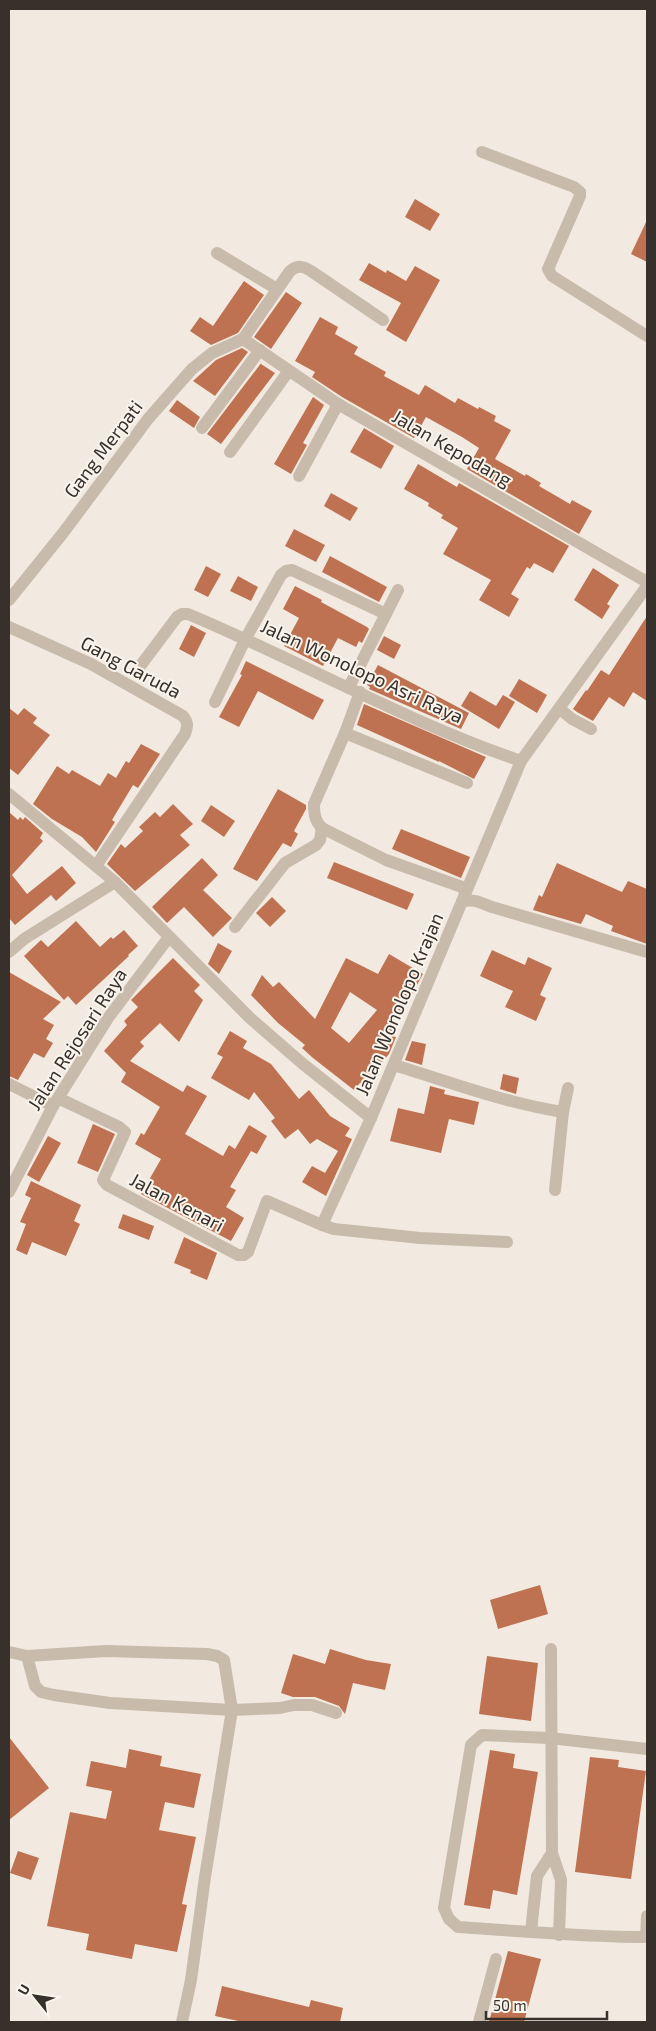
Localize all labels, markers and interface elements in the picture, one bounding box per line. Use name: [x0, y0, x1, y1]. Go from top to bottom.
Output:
street label: Gang Merpati: [58, 395, 147, 502]
street label: Jalan Kepodang: [388, 404, 516, 491]
street label: Jalan Wonolopo Asri Raya: [257, 613, 467, 728]
street label: Gang Garuda: [77, 630, 185, 703]
street label: Jalan Wonolopo Krajan: [350, 909, 447, 1099]
street label: Jalan Rejosari Raya: [22, 963, 131, 1114]
street label: Jalan Kenari: [126, 1167, 228, 1236]
north arrow: [10, 1971, 60, 2021]
text: U: [14, 1981, 33, 1998]
scale bar: [486, 1988, 607, 2020]
text: 50 m: [493, 1996, 527, 2014]

